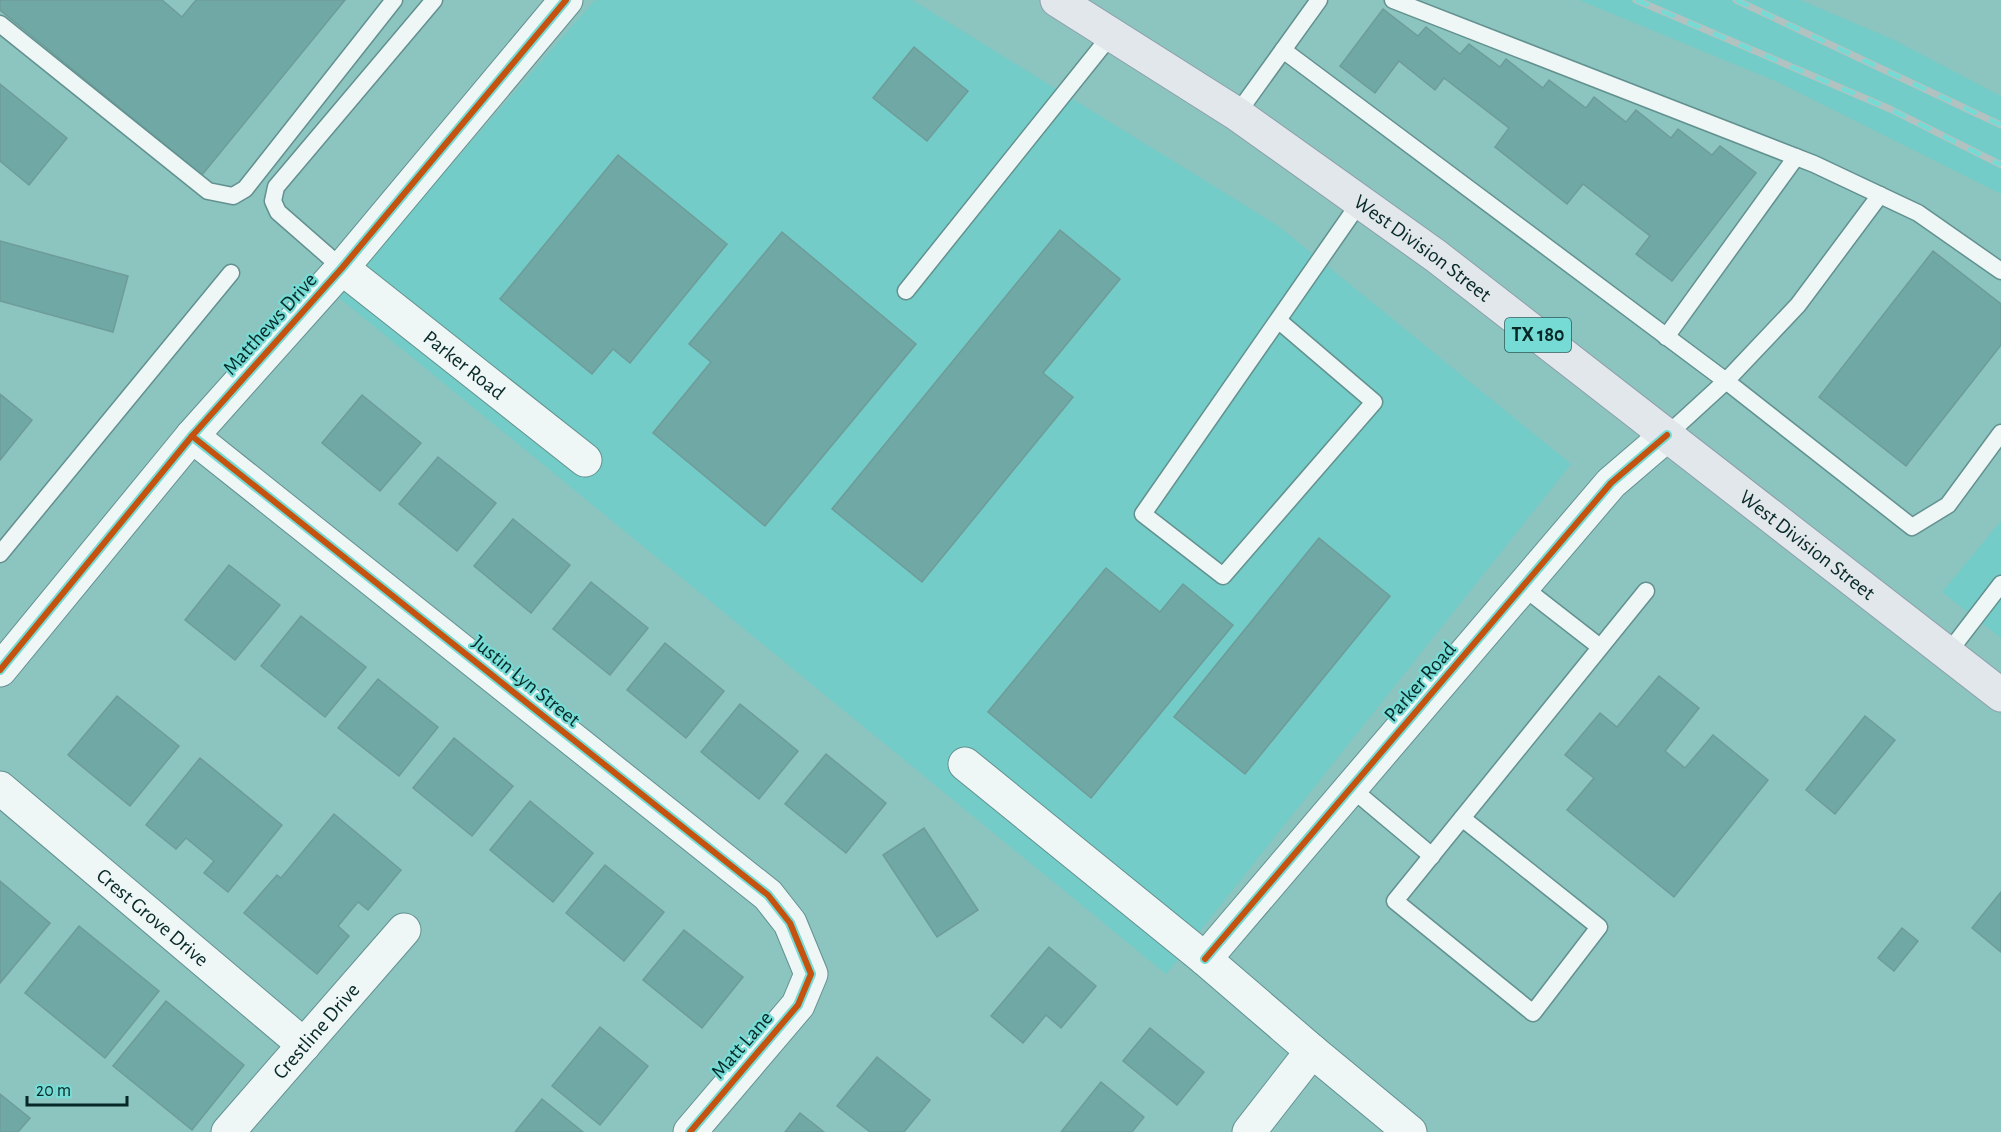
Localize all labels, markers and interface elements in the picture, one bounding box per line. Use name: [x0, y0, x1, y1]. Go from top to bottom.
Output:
street label: West Division Street: [1350, 191, 1496, 306]
street label: Matthews Drive: [219, 269, 321, 379]
road number: TX 180: [1505, 318, 1571, 352]
street label: Parker Road: [420, 326, 509, 403]
street label: West Division Street: [1736, 486, 1879, 604]
street label: Justin Lyn Street: [468, 631, 584, 731]
street label: Parker Road: [1380, 638, 1460, 726]
street label: Crest Grove Drive: [93, 864, 213, 970]
street label: Crestline Drive: [269, 979, 363, 1083]
street label: Matt Lane: [707, 1007, 777, 1083]
scale bar: [27, 1069, 128, 1107]
text: 20 m: [36, 1082, 71, 1100]

